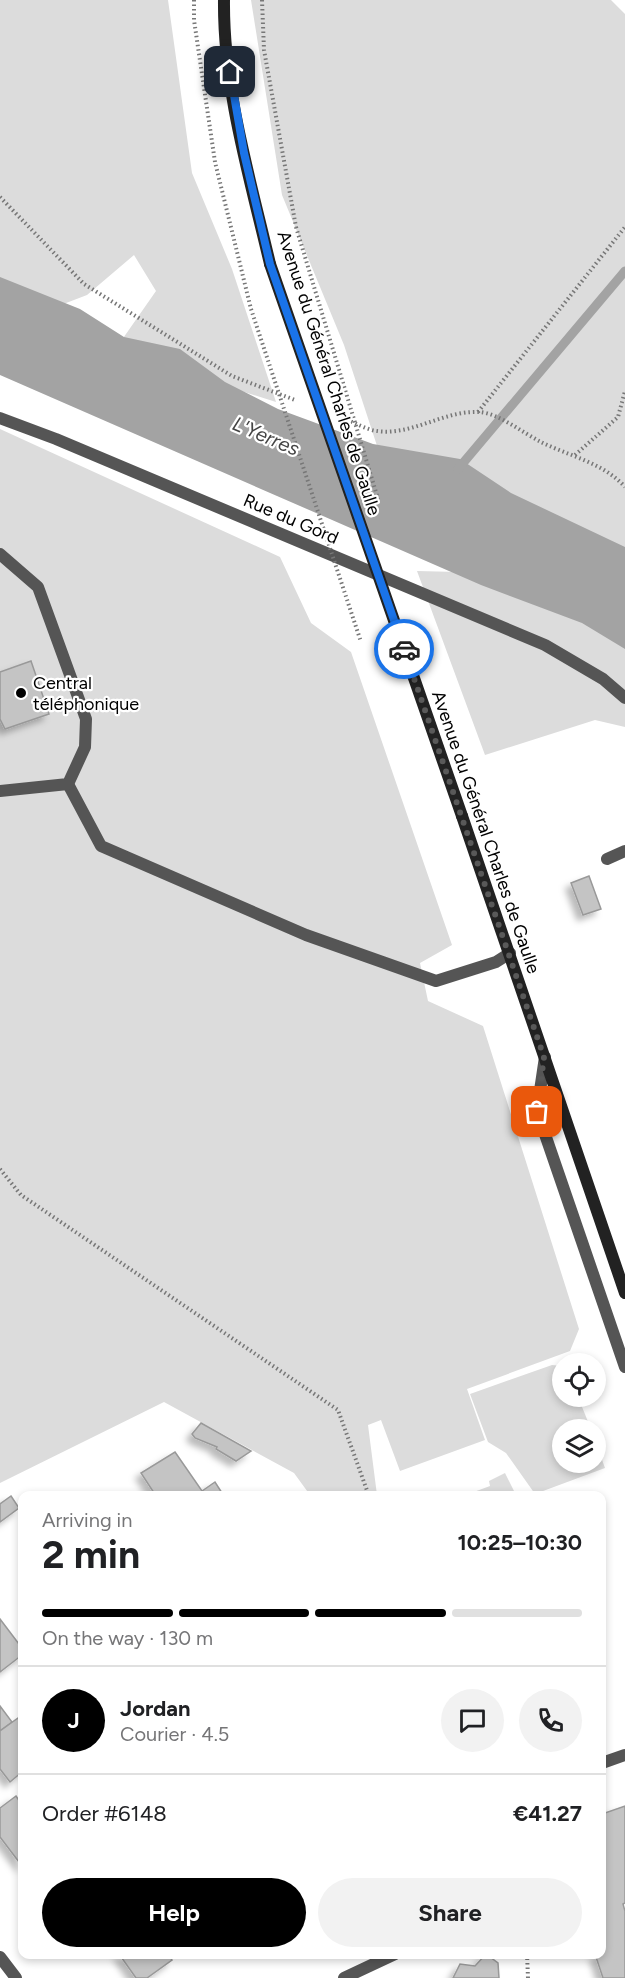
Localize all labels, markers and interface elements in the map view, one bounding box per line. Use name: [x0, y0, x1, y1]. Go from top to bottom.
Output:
pin: [204, 46, 255, 97]
icon: home: [213, 55, 246, 88]
street label: Avenue du Général Charles de Gaulle: [273, 228, 386, 518]
water label: L'Yerres: [229, 411, 304, 461]
street label: Rue du Gord: [240, 489, 342, 549]
courier: [374, 619, 434, 679]
icon: car: [388, 633, 421, 666]
place label: Central téléphonique: [33, 672, 139, 715]
marker: Central téléphonique: [14, 686, 28, 700]
street label: Avenue du Général Charles de Gaulle: [427, 688, 545, 977]
pin: [511, 1086, 562, 1137]
icon: bag: [520, 1095, 553, 1128]
map controls: [552, 1353, 606, 1473]
button: locate: [552, 1353, 606, 1407]
button: layers: [552, 1419, 606, 1473]
text: Arriving in: [42, 1508, 132, 1532]
text: 10:25–10:30: [458, 1529, 582, 1556]
text: 2 min: [42, 1531, 140, 1578]
text: On the way · 130 m: [42, 1626, 213, 1650]
button: chat: [441, 1689, 504, 1752]
button: phone: [519, 1689, 582, 1752]
text: Jordan: [120, 1695, 191, 1722]
text: J: [67, 1707, 80, 1734]
text: Courier · 4.5: [120, 1722, 229, 1746]
text: Order #6148: [42, 1800, 167, 1827]
text: €41.27: [513, 1800, 582, 1827]
button: Help: [42, 1878, 306, 1947]
button: Share: [318, 1878, 582, 1947]

